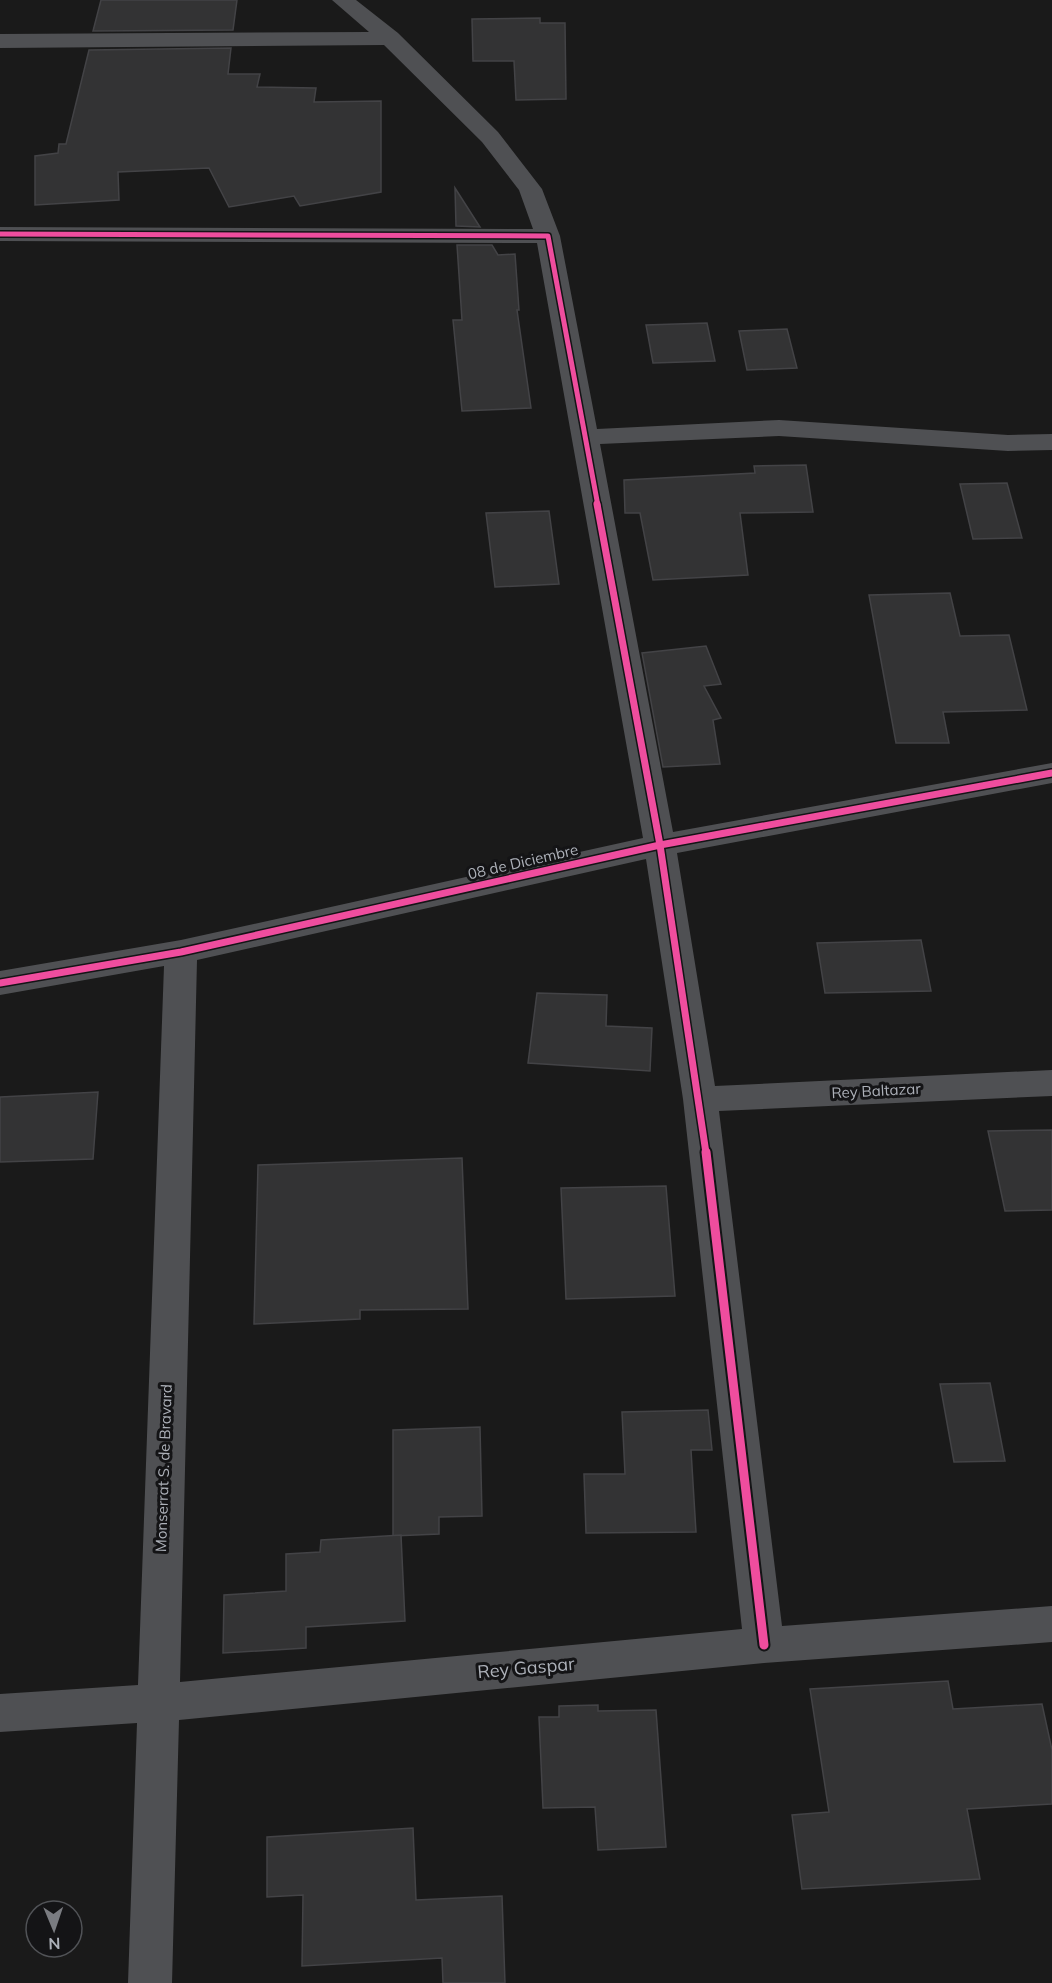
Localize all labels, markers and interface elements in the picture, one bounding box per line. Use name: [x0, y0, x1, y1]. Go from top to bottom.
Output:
street label: 08 de Diciembre: [466, 840, 580, 883]
street label: Rey Baltazar: [831, 1079, 922, 1102]
street label: Monserrat S. de Bravard: [151, 1384, 176, 1552]
street label: Rey Gaspar: [477, 1652, 576, 1683]
north arrow: [24, 1899, 84, 1959]
text: N: [48, 1934, 61, 1954]

